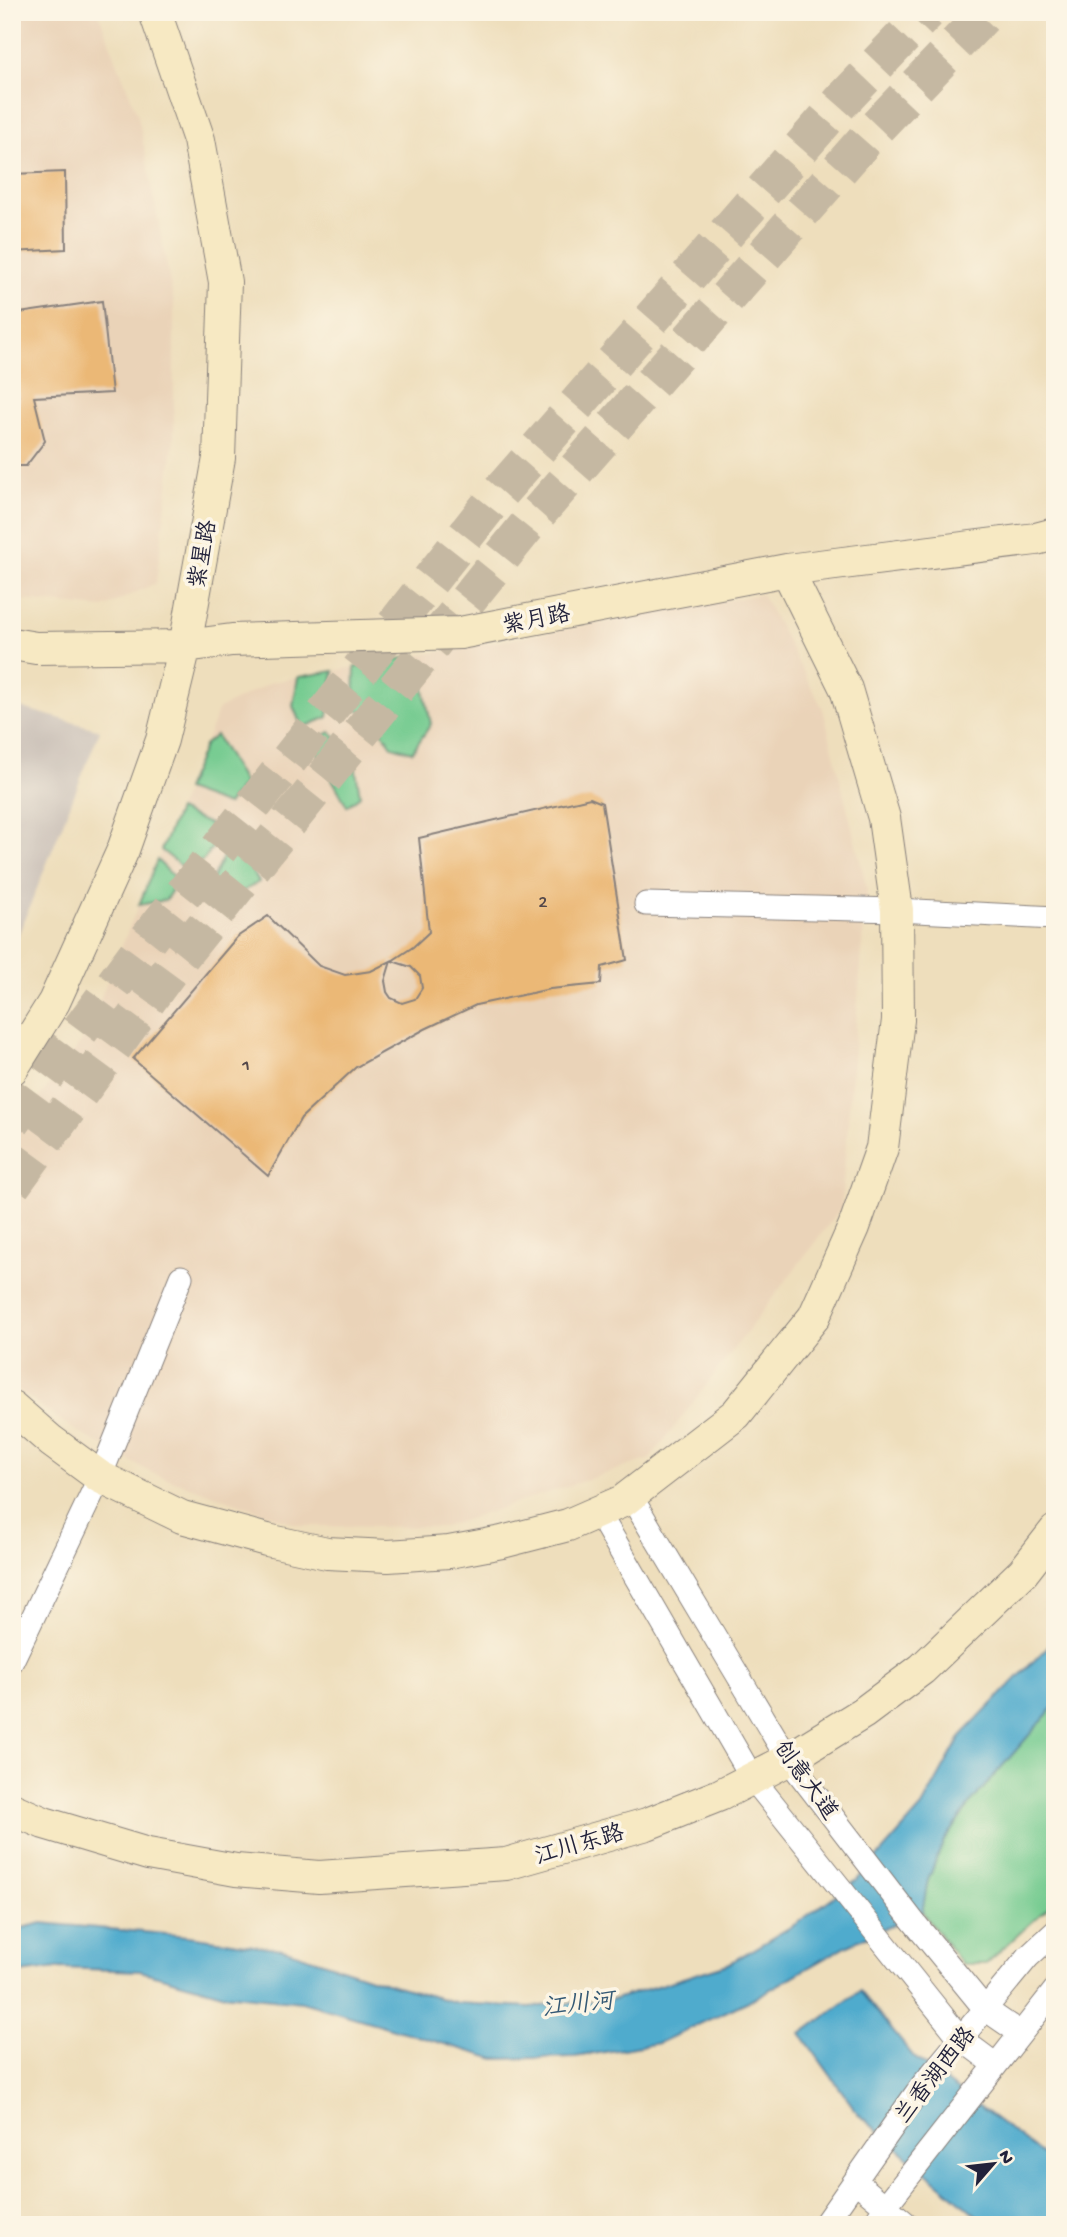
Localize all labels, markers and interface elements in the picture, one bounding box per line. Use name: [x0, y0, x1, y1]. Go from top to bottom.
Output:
street label: 紫星路: [184, 518, 224, 591]
street label: 紫月路: [500, 601, 573, 641]
house number: 2: [538, 892, 548, 915]
house number: 1: [241, 1055, 250, 1078]
street label: 创意大道: [766, 1735, 843, 1826]
street label: 江川东路: [532, 1820, 628, 1872]
water label: 江川河: [541, 1987, 620, 2025]
street label: 兰香湖西路: [890, 2022, 983, 2130]
north arrow: [958, 2128, 1028, 2198]
text: N: [992, 2147, 1018, 2169]

